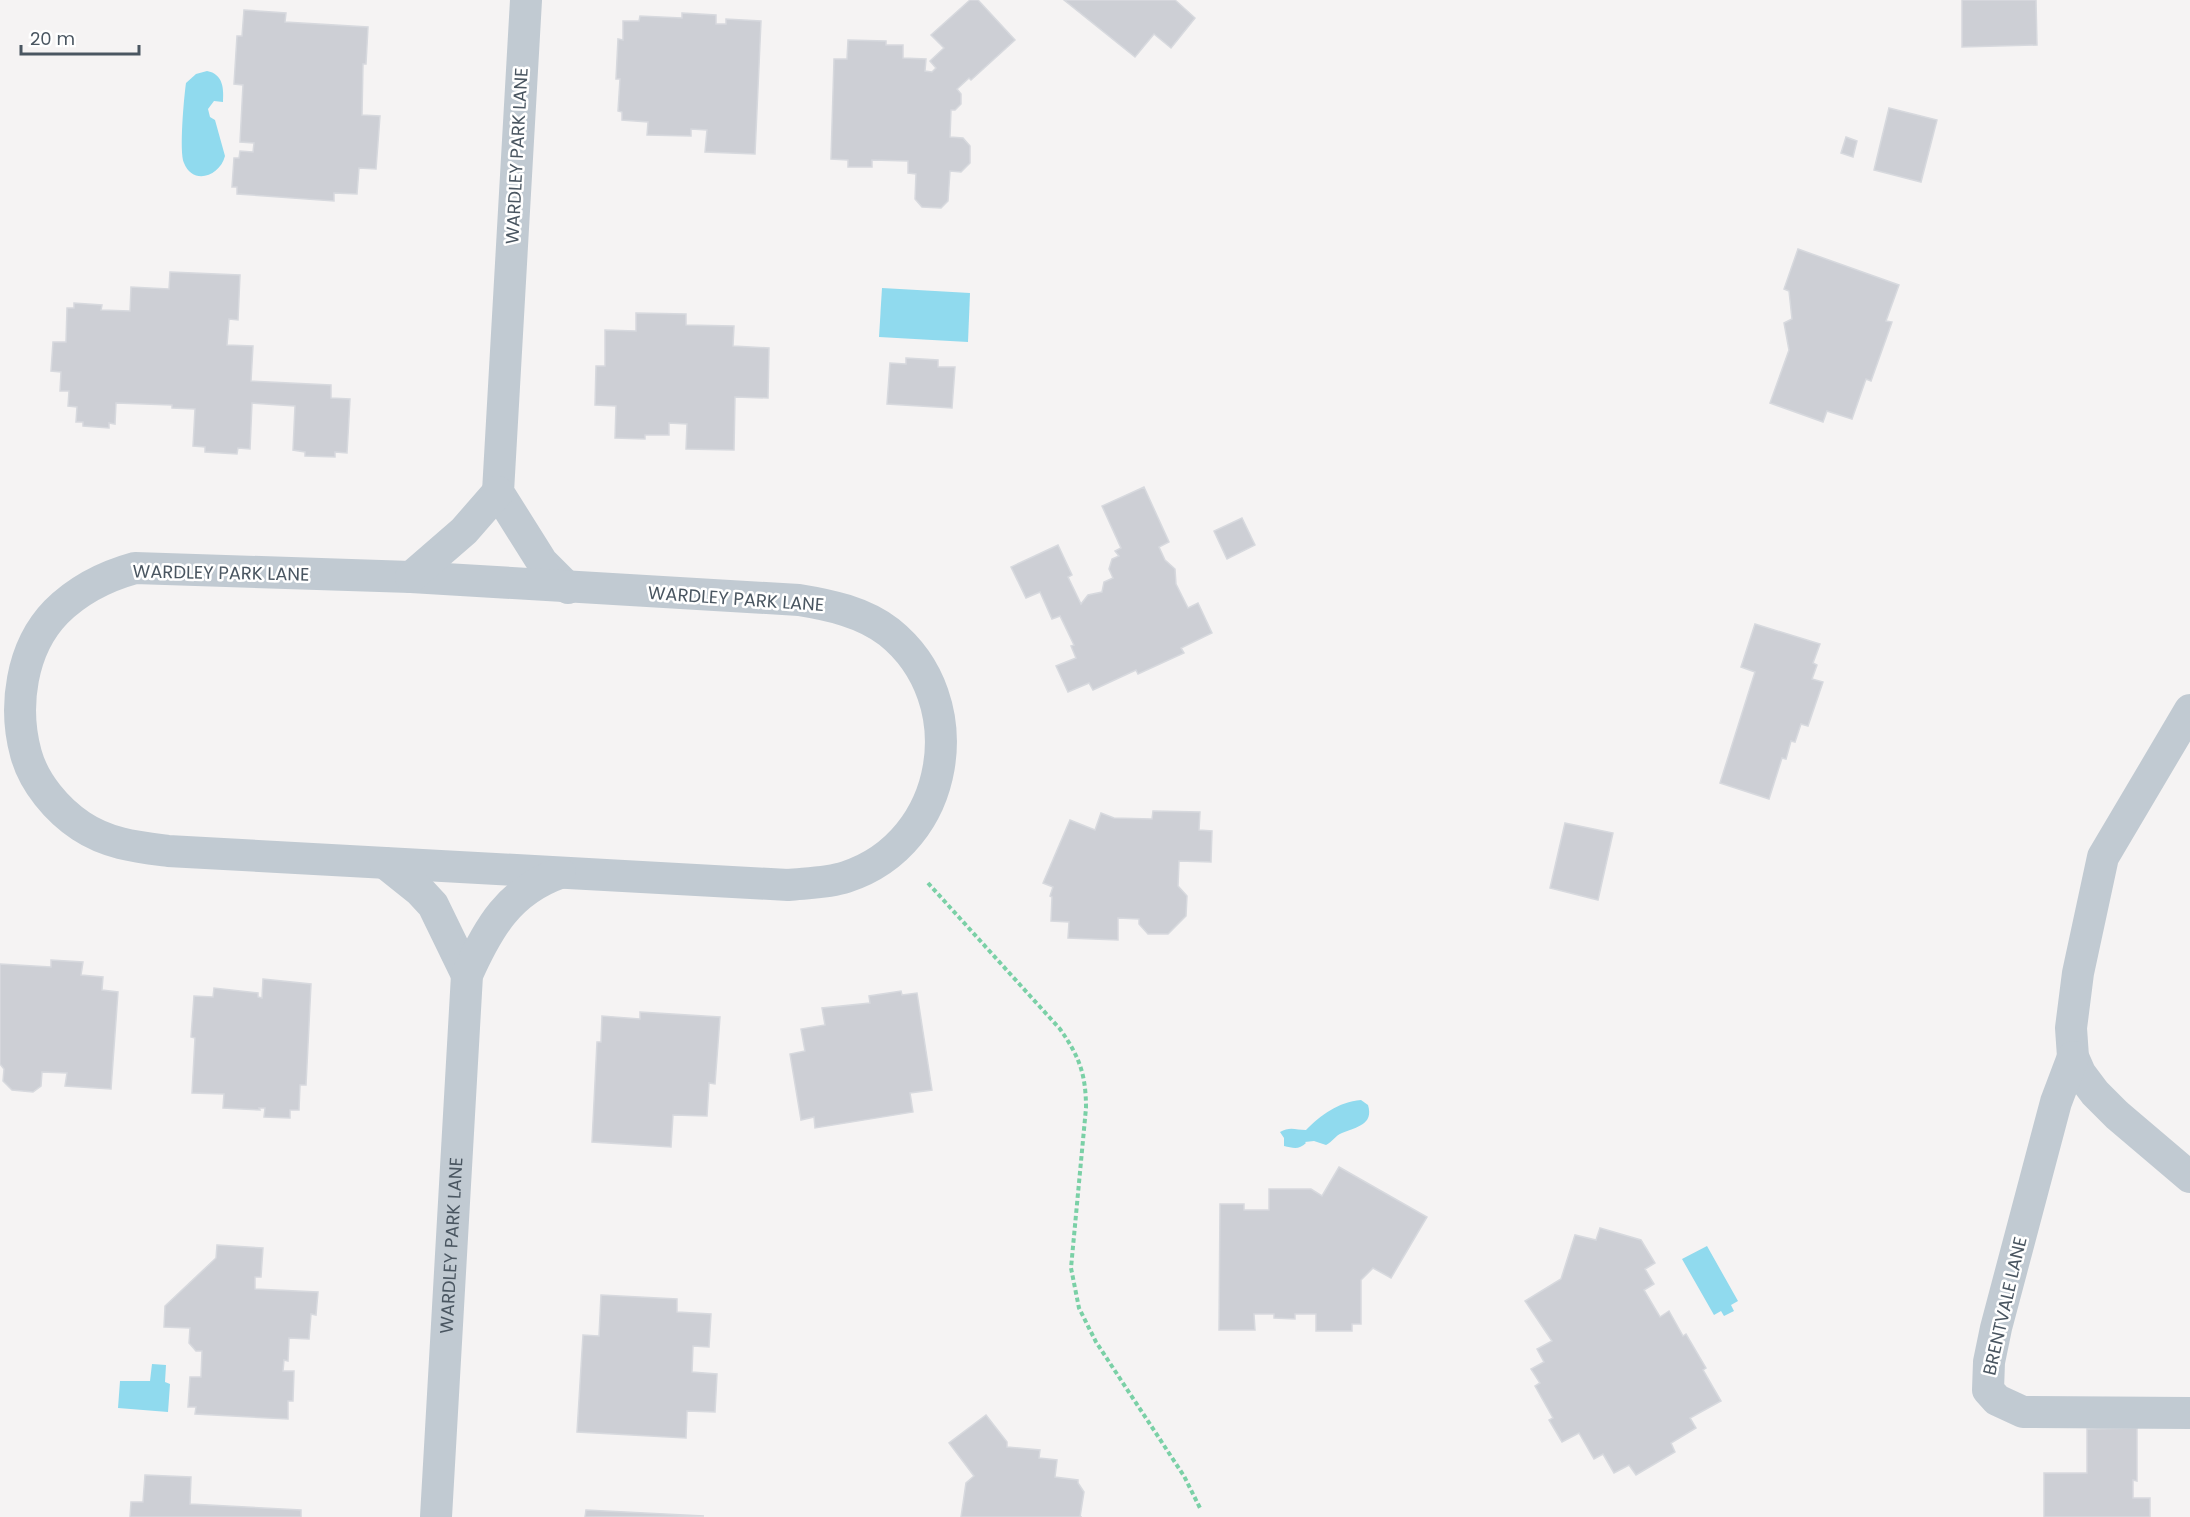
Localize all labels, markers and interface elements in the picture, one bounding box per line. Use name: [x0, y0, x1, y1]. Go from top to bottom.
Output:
scale bar: [21, 18, 140, 56]
text: 20 m: [30, 26, 75, 51]
street label: WARDLEY PARK LANE: [499, 67, 534, 245]
street label: WARDLEY PARK LANE: [133, 558, 310, 587]
street label: WARDLEY PARK LANE: [647, 580, 825, 617]
street label: WARDLEY PARK LANE: [434, 1156, 469, 1334]
street label: BRENTVALE LANE: [1976, 1234, 2033, 1378]

